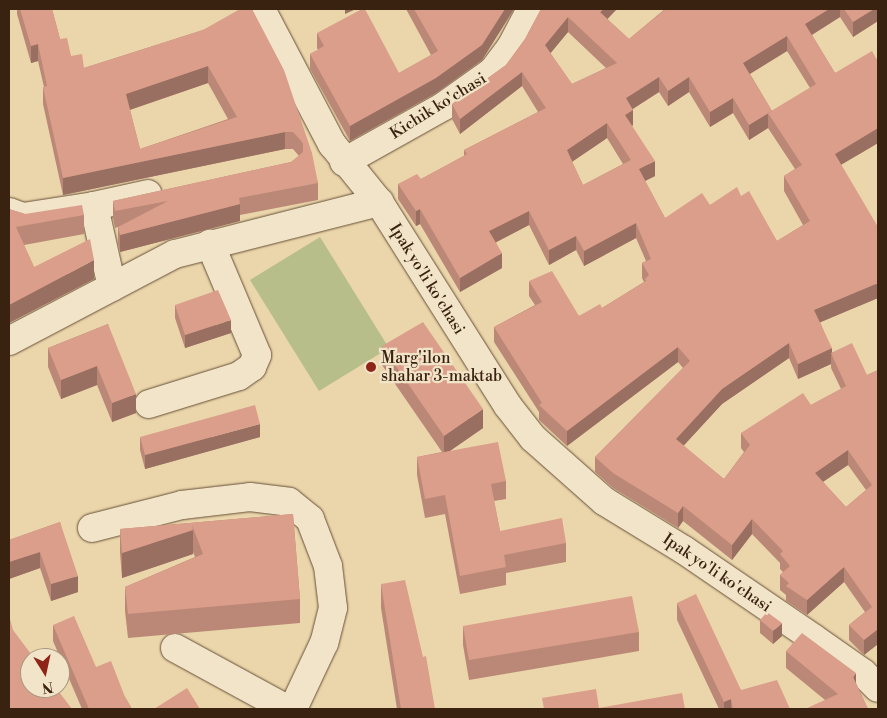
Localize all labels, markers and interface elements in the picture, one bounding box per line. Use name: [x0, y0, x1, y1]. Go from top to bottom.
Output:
street label: Kichik ko'chasi: [386, 69, 490, 143]
street label: Ipak yo'li ko'chasi: [385, 220, 469, 338]
place label: Marg'ilon shahar 3-maktab: [381, 348, 502, 386]
marker: Marg'ilon shahar 3-maktab: [365, 361, 377, 373]
street label: Ipak yo'li ko'chasi: [659, 530, 775, 616]
north arrow: [20, 648, 70, 698]
text: N: [40, 677, 54, 697]

